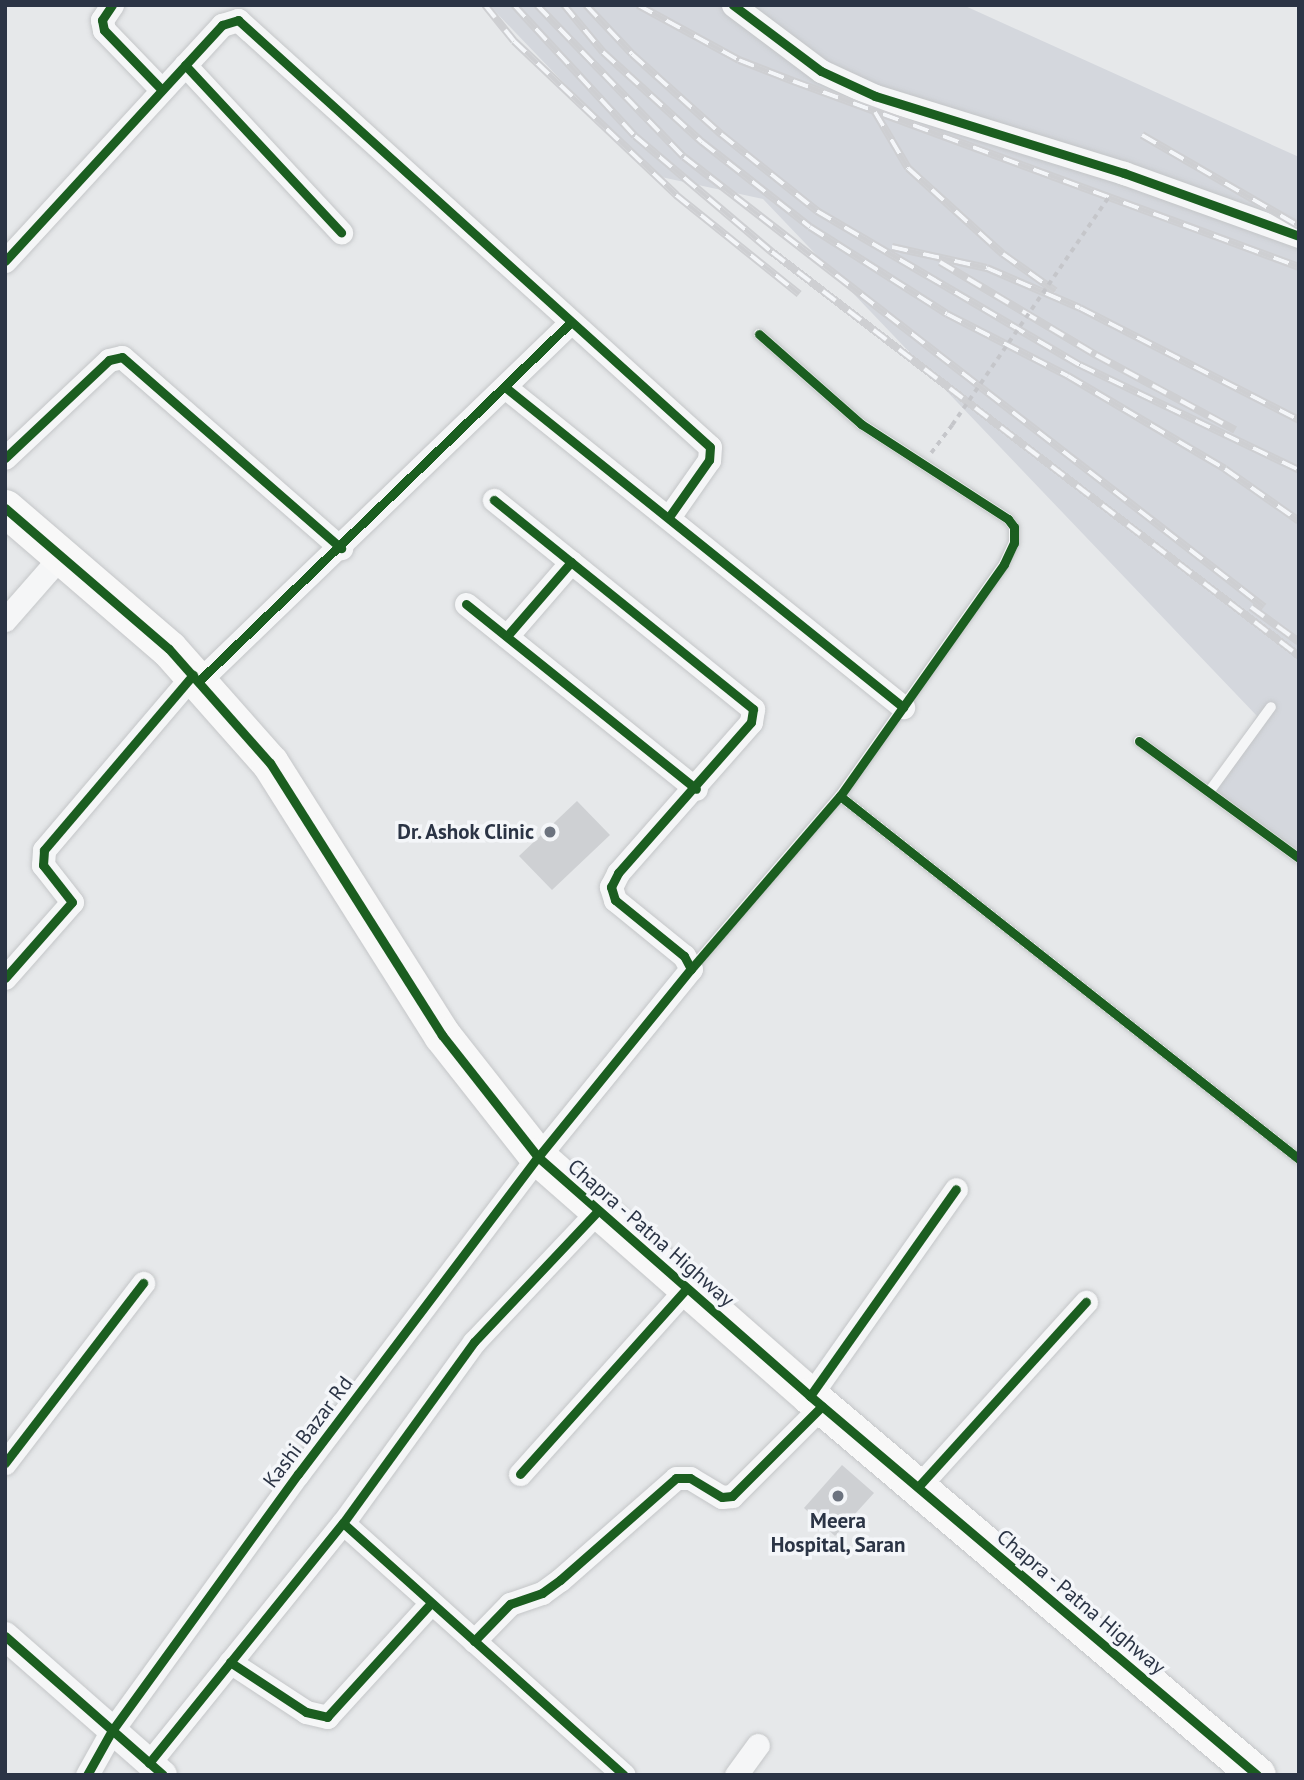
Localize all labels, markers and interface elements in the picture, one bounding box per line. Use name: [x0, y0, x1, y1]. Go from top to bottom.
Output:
place label: Dr. Ashok Clinic: [394, 819, 534, 845]
marker: Dr. Ashok Clinic: [540, 822, 560, 842]
street label: Chapra - Patna Highway: [561, 1153, 741, 1313]
street label: Kashi Bazar Rd: [258, 1371, 358, 1493]
marker: Meera Hospital, Saran: [828, 1486, 848, 1506]
place label: Meera Hospital, Saran: [770, 1508, 906, 1558]
street label: Chapra - Patna Highway: [990, 1523, 1172, 1681]

